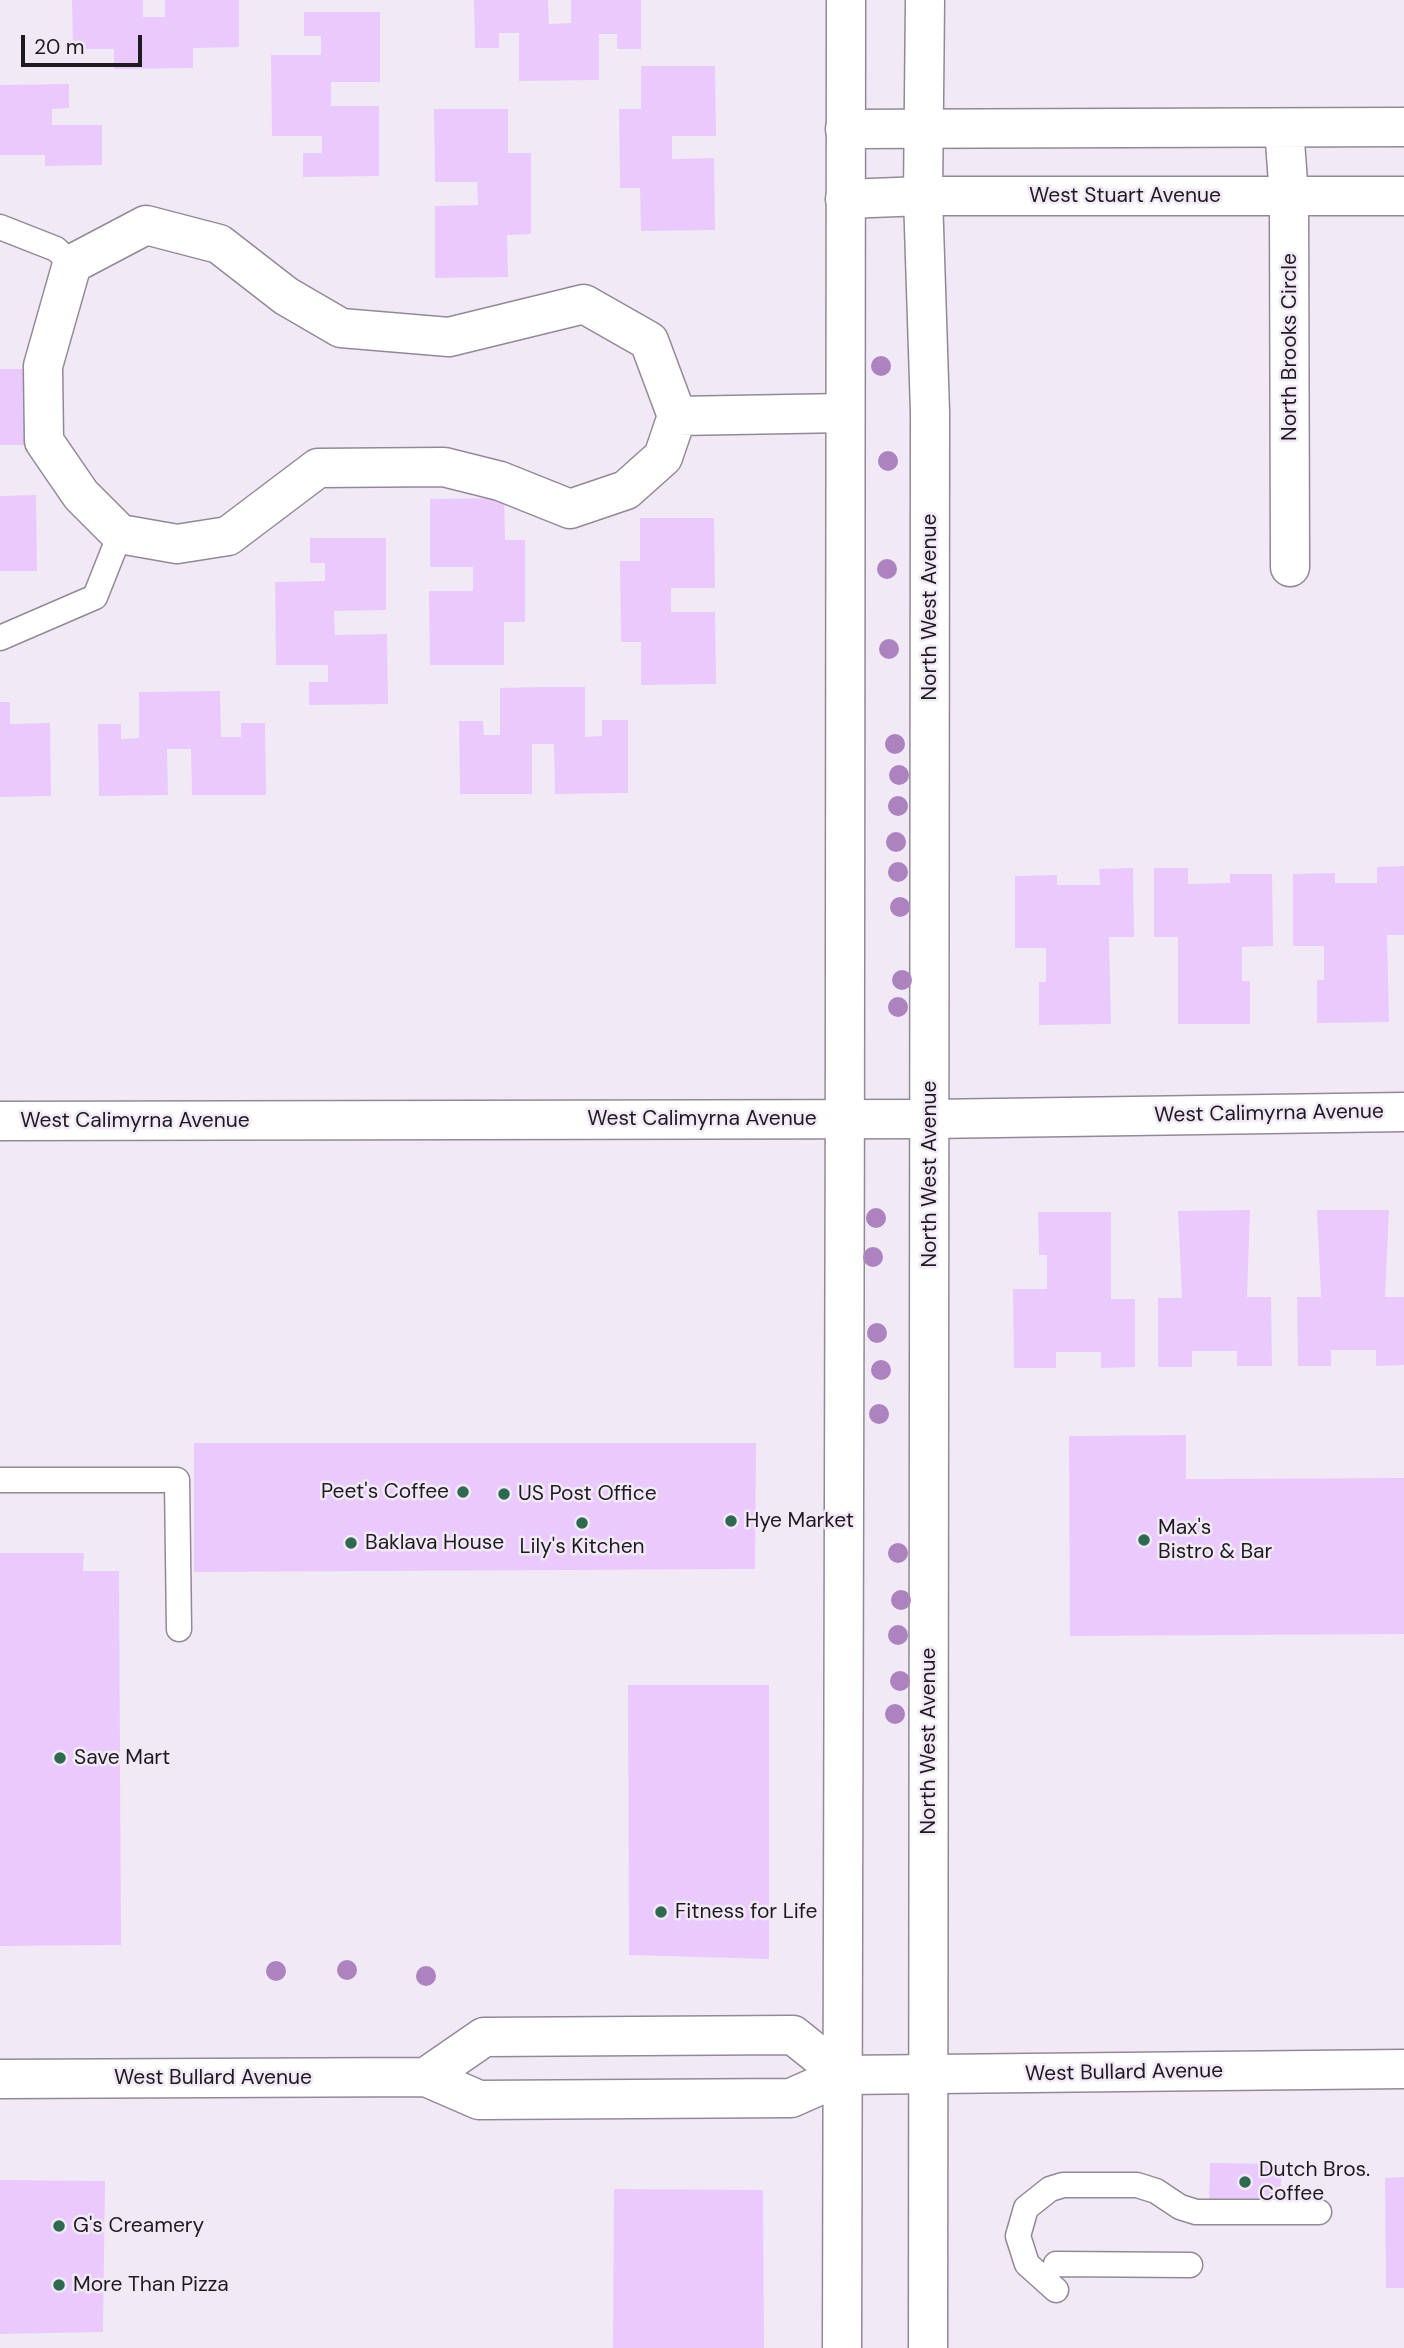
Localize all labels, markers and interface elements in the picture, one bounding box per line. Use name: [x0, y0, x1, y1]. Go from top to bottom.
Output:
scale bar: [24, 21, 145, 65]
text: 20 m: [34, 33, 85, 61]
street label: West Stuart Avenue: [1029, 183, 1221, 209]
street label: North Brooks Circle: [1277, 253, 1303, 441]
street label: North West Avenue: [917, 513, 943, 701]
street label: North West Avenue: [917, 1080, 943, 1268]
street label: West Calimyrna Avenue: [1154, 1099, 1384, 1129]
street label: West Calimyrna Avenue: [587, 1106, 817, 1132]
street label: West Calimyrna Avenue: [20, 1108, 250, 1134]
place label: Peet's Coffee: [321, 1479, 449, 1505]
place label: US Post Office: [518, 1481, 657, 1507]
marker: Peet's Coffee: [455, 1484, 471, 1500]
marker: US Post Office: [496, 1486, 512, 1502]
place label: Hye Market: [745, 1508, 854, 1534]
marker: Hye Market: [723, 1513, 739, 1529]
marker: Lily's Kitchen: [574, 1515, 590, 1531]
place label: Max's Bistro & Bar: [1158, 1515, 1272, 1565]
place label: Baklava House: [365, 1530, 504, 1556]
marker: Max's Bistro & Bar: [1136, 1532, 1152, 1548]
place label: Lily's Kitchen: [519, 1534, 645, 1560]
marker: Baklava House: [343, 1535, 359, 1551]
street label: North West Avenue: [916, 1647, 942, 1835]
place label: Save Mart: [74, 1745, 170, 1771]
marker: Save Mart: [52, 1750, 68, 1766]
place label: Fitness for Life: [675, 1899, 817, 1925]
marker: Fitness for Life: [653, 1904, 669, 1920]
street label: West Bullard Avenue: [1025, 2059, 1223, 2087]
street label: West Bullard Avenue: [114, 2065, 312, 2091]
place label: Dutch Bros. Coffee: [1259, 2157, 1370, 2207]
marker: Dutch Bros. Coffee: [1237, 2174, 1253, 2190]
place label: G's Creamery: [73, 2213, 204, 2239]
marker: G's Creamery: [51, 2218, 67, 2234]
place label: More Than Pizza: [73, 2272, 229, 2298]
marker: More Than Pizza: [51, 2277, 67, 2293]

